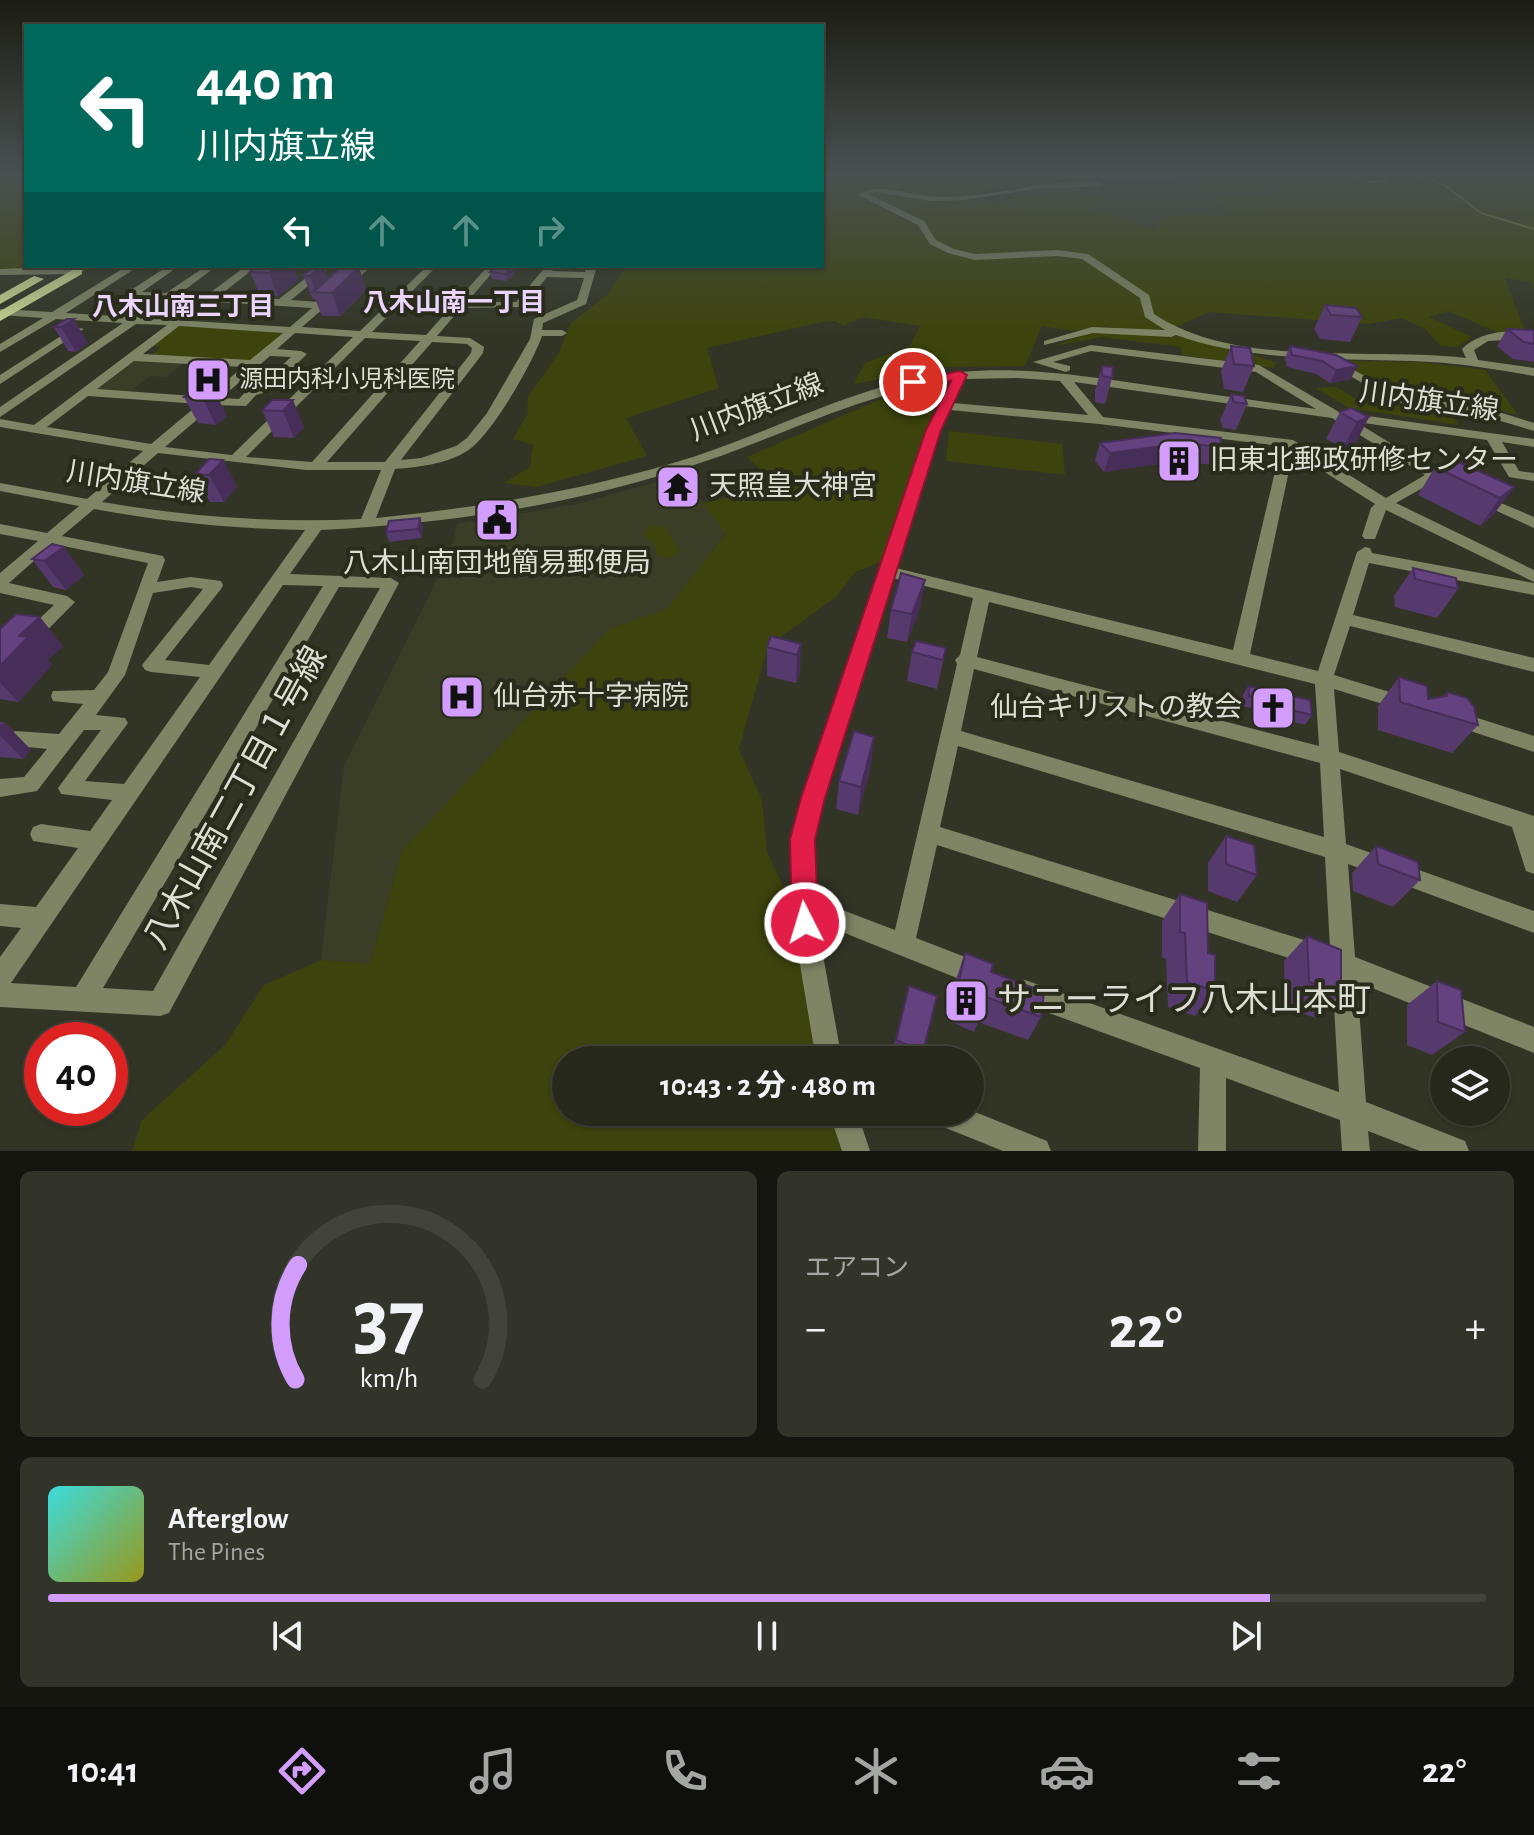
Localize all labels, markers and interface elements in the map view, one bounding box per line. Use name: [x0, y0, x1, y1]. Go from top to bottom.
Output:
text: 440 m: [196, 54, 335, 110]
icon: left: [64, 56, 168, 160]
text: 川内旗立線: [196, 129, 376, 165]
icon: left: [276, 208, 320, 252]
icon: ahead: [360, 208, 404, 252]
icon: ahead: [444, 208, 488, 252]
icon: right: [528, 208, 572, 252]
district label: 八木山南一丁目: [363, 288, 545, 316]
district label: 八木山南三丁目: [92, 292, 274, 320]
pin: [879, 348, 947, 416]
hospital icon: 源田内科小児科医院: [184, 356, 232, 404]
icon: arrive: [891, 360, 935, 404]
place label: 源田内科小児科医院: [239, 366, 455, 392]
street label: 川内旗立線: [686, 368, 827, 446]
street label: 川内旗立線: [1358, 376, 1501, 426]
building icon: 旧東北郵政研修センター: [1155, 437, 1203, 485]
place label: 旧東北郵政研修センター: [1210, 445, 1518, 475]
street label: 川内旗立線: [65, 456, 208, 508]
temple icon: 天照皇大神宮: [654, 463, 702, 511]
place label: 天照皇大神宮: [709, 471, 877, 501]
public building icon: 八木山南団地簡易郵便局: [473, 496, 521, 544]
place label: 八木山南団地簡易郵便局: [343, 548, 651, 578]
street label: 八木山南二丁目１号線: [137, 640, 333, 955]
hospital icon: 仙台赤十字病院: [438, 673, 486, 721]
place label: 仙台赤十字病院: [493, 681, 689, 711]
church icon: 仙台キリストの教会: [1249, 684, 1297, 732]
place label: 仙台キリストの教会: [990, 692, 1242, 722]
position arrow: [763, 881, 847, 965]
building icon: サニーライフ八木山本町: [942, 977, 990, 1025]
place label: サニーライフ八木山本町: [997, 982, 1371, 1018]
speed limit sign: 40: [24, 1022, 128, 1126]
map controls: [1430, 1046, 1510, 1126]
button: layers: [1430, 1046, 1510, 1126]
text: 10:43 · 2 分 · 480 m: [660, 1071, 876, 1101]
text: エアコン: [805, 1255, 909, 1281]
text: 37: [353, 1279, 424, 1363]
text: 22°: [1108, 1299, 1183, 1359]
text: −: [805, 1307, 826, 1351]
text: +: [1465, 1307, 1486, 1351]
text: km/h: [359, 1364, 418, 1393]
text: Afterglow: [168, 1504, 289, 1534]
text: The Pines: [168, 1539, 265, 1565]
icon: previous: [266, 1614, 310, 1658]
icon: pause: [745, 1614, 789, 1658]
icon: next: [1224, 1614, 1268, 1658]
icon: directions: [274, 1743, 330, 1799]
icon: music: [465, 1743, 521, 1799]
icon: phone: [657, 1743, 713, 1799]
icon: climate: [848, 1743, 904, 1799]
icon: car: [1039, 1743, 1095, 1799]
icon: filters: [1231, 1743, 1287, 1799]
text: 10:41: [68, 1753, 139, 1789]
text: 22°: [1422, 1753, 1466, 1789]

